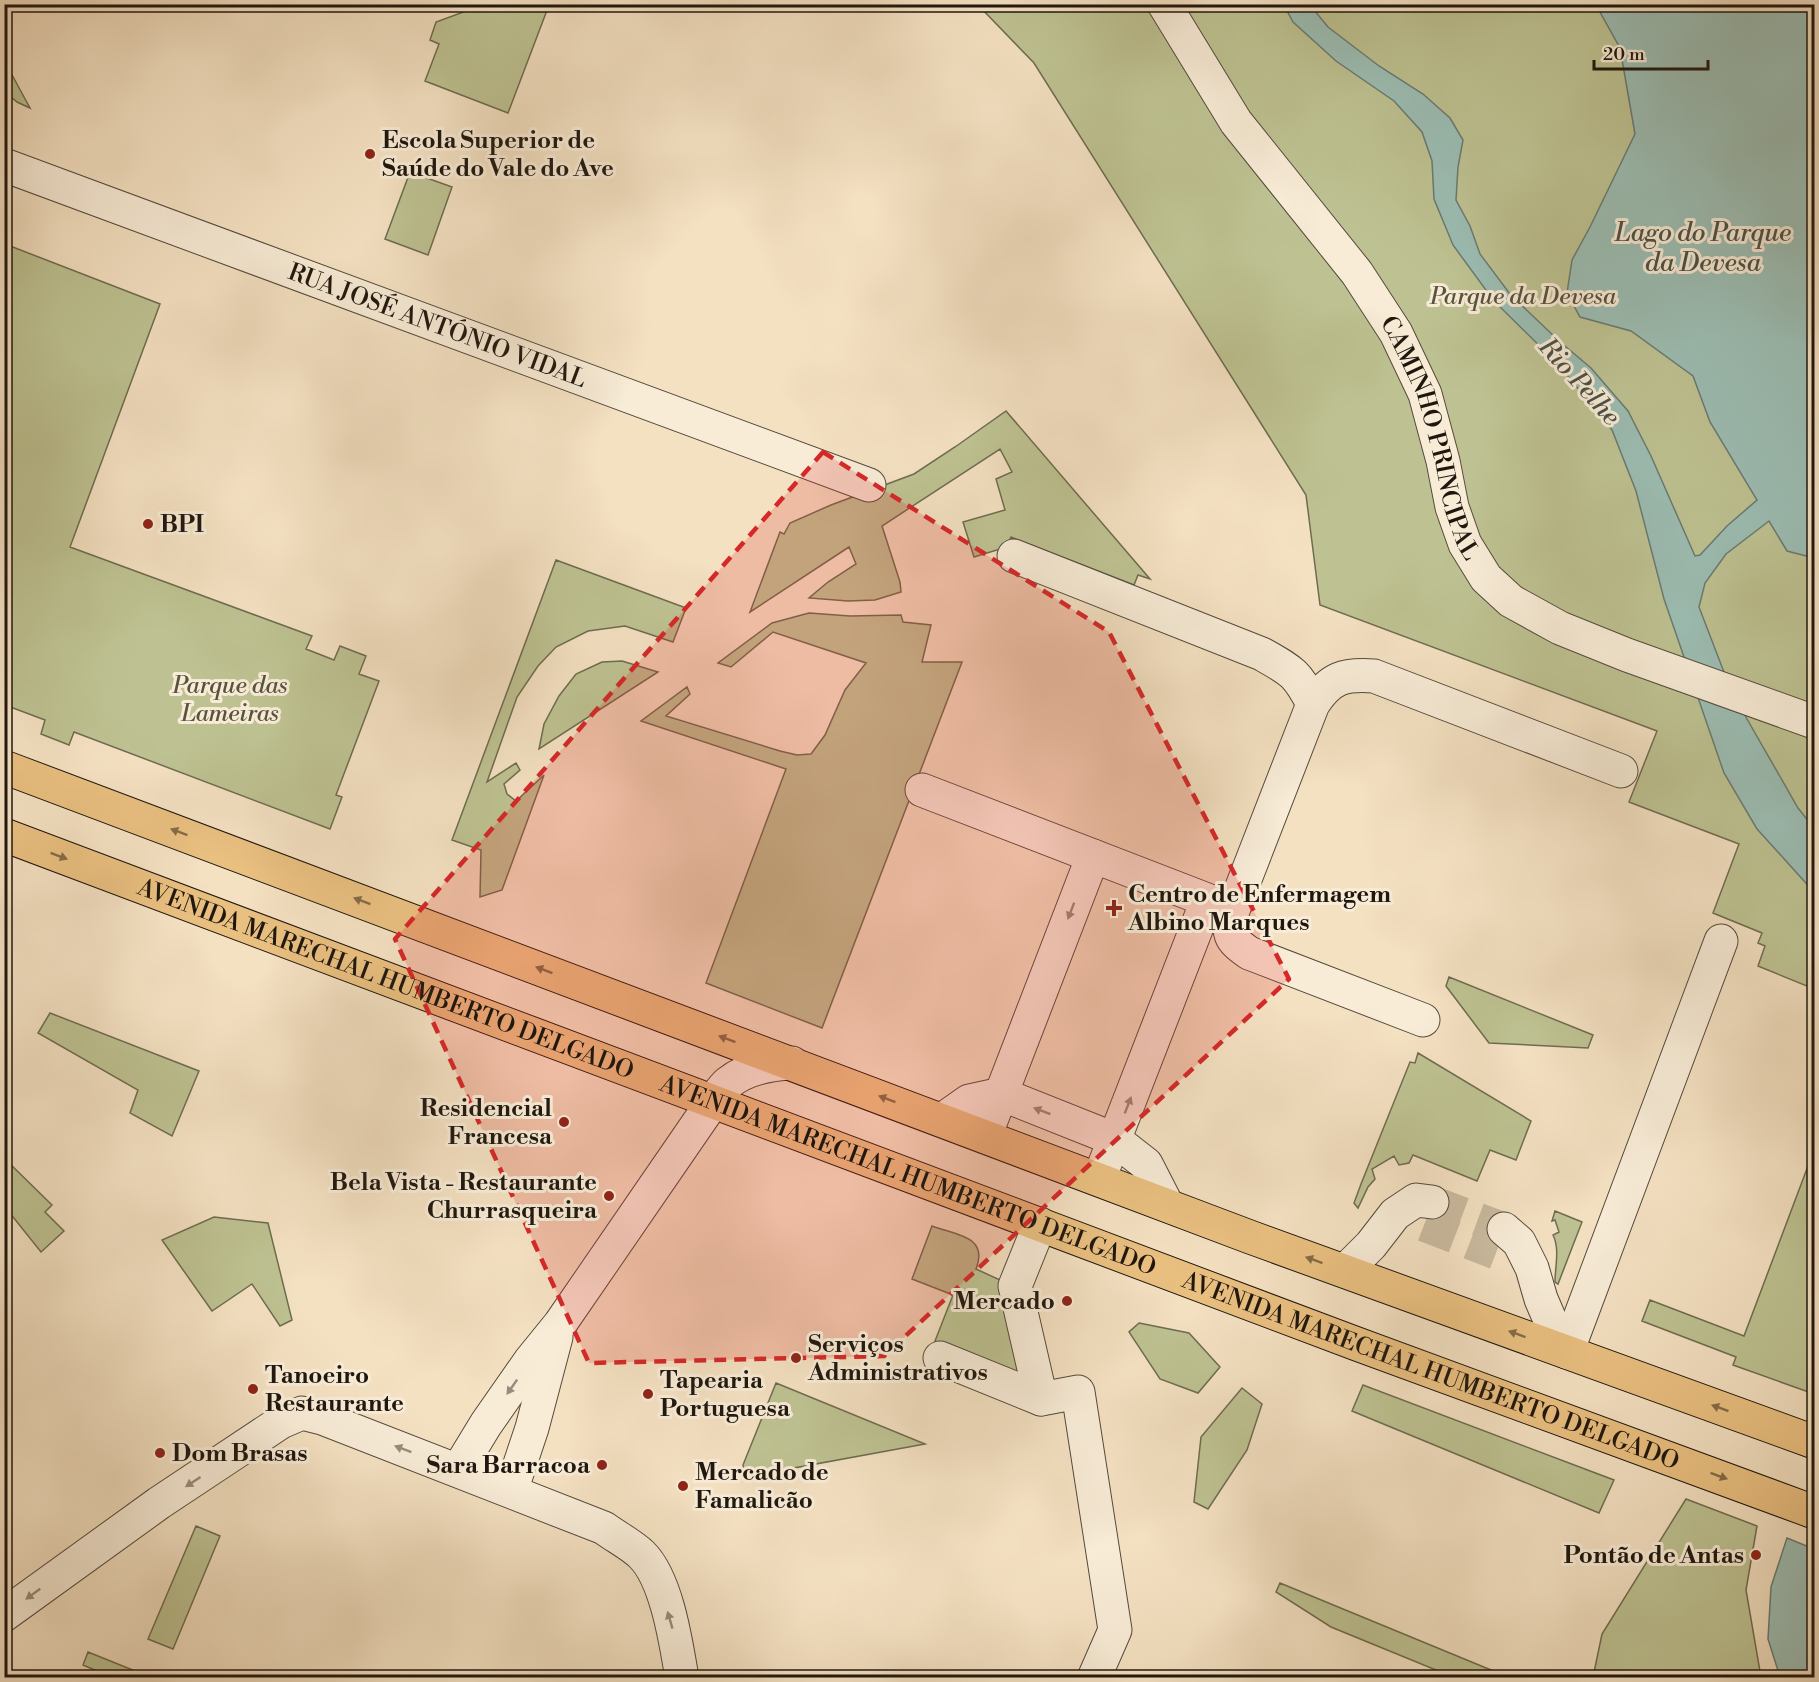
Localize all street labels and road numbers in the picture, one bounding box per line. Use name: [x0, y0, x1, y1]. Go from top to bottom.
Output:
street label: RUA JOSÉ ANTÓNIO VIDAL: [284, 257, 590, 395]
street label: CAMINHO PRINCIPAL: [1373, 311, 1485, 566]
street label: AVENIDA MARECHAL HUMBERTO DELGADO: [132, 872, 638, 1087]
street label: AVENIDA MARECHAL HUMBERTO DELGADO: [655, 1069, 1160, 1283]
street label: AVENIDA MARECHAL HUMBERTO DELGADO: [1177, 1265, 1683, 1477]

